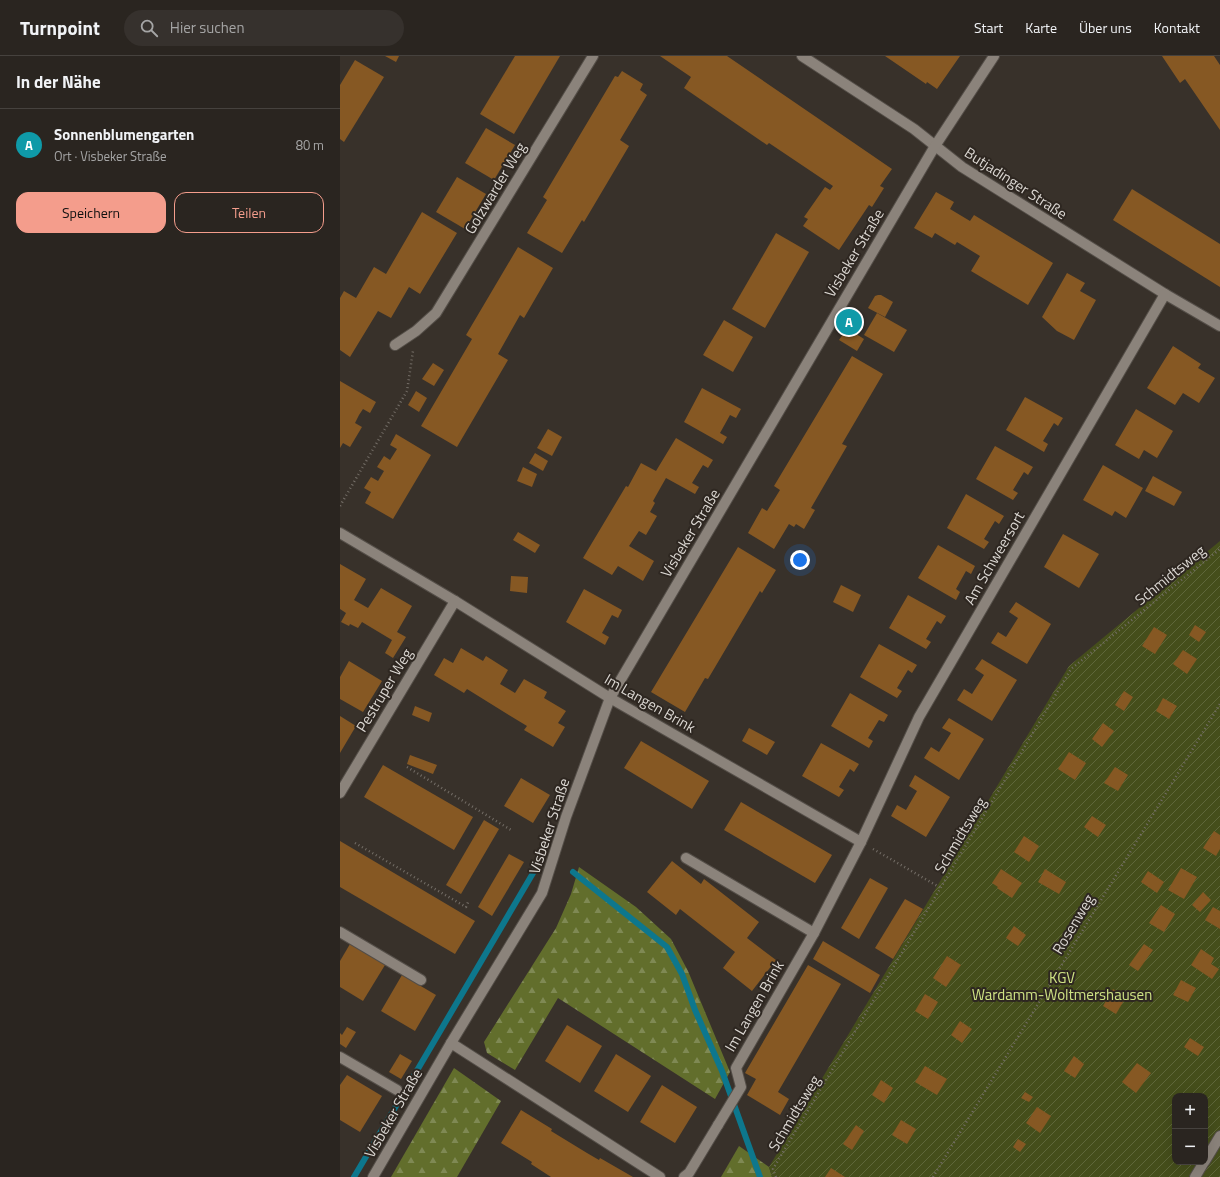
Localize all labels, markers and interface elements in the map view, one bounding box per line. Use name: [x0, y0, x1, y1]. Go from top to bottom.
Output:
search box: [124, 10, 404, 46]
text: Turnpoint: [20, 13, 100, 42]
text: Hier suchen: [170, 16, 244, 39]
icon: search: [138, 17, 160, 39]
text: Start: [974, 17, 1003, 38]
text: Karte: [1025, 17, 1057, 38]
text: Über uns: [1079, 17, 1132, 38]
text: Kontakt: [1154, 17, 1200, 38]
text: In der Nähe: [16, 69, 101, 95]
text: Sonnenblumengarten: [54, 123, 194, 146]
text: A: [25, 135, 33, 155]
text: 80 m: [296, 135, 324, 155]
street label: Golzwarder Weg: [458, 137, 532, 238]
street label: Butjadinger Straße: [960, 141, 1072, 225]
text: Ort · Visbeker Straße: [54, 146, 167, 166]
button: Speichern: [16, 192, 166, 233]
button: Teilen: [174, 192, 324, 233]
street label: Visbeker Straße: [818, 204, 890, 302]
pin: A: [836, 307, 862, 337]
street label: Visbeker Straße: [654, 484, 726, 582]
street label: Am Schweersort: [958, 506, 1030, 609]
street label: Schmidtsweg: [1130, 539, 1211, 611]
your location: [790, 550, 810, 570]
street label: Pestruper Weg: [350, 644, 418, 736]
street label: Im Langen Brink: [600, 668, 700, 738]
street label: Visbeker Straße: [523, 775, 575, 877]
street label: Schmidtsweg: [928, 792, 992, 877]
street label: Rosenweg: [1046, 889, 1100, 958]
street label: Im Langen Brink: [719, 956, 789, 1056]
park label: KGV Wardamm-Woltmershausen: [972, 966, 1152, 1006]
street label: Visbeker Straße: [358, 1064, 428, 1162]
street label: Schmidtsweg: [762, 1070, 826, 1155]
map controls: [1172, 1093, 1208, 1165]
button: +: [1172, 1093, 1208, 1129]
button: −: [1172, 1129, 1208, 1165]

